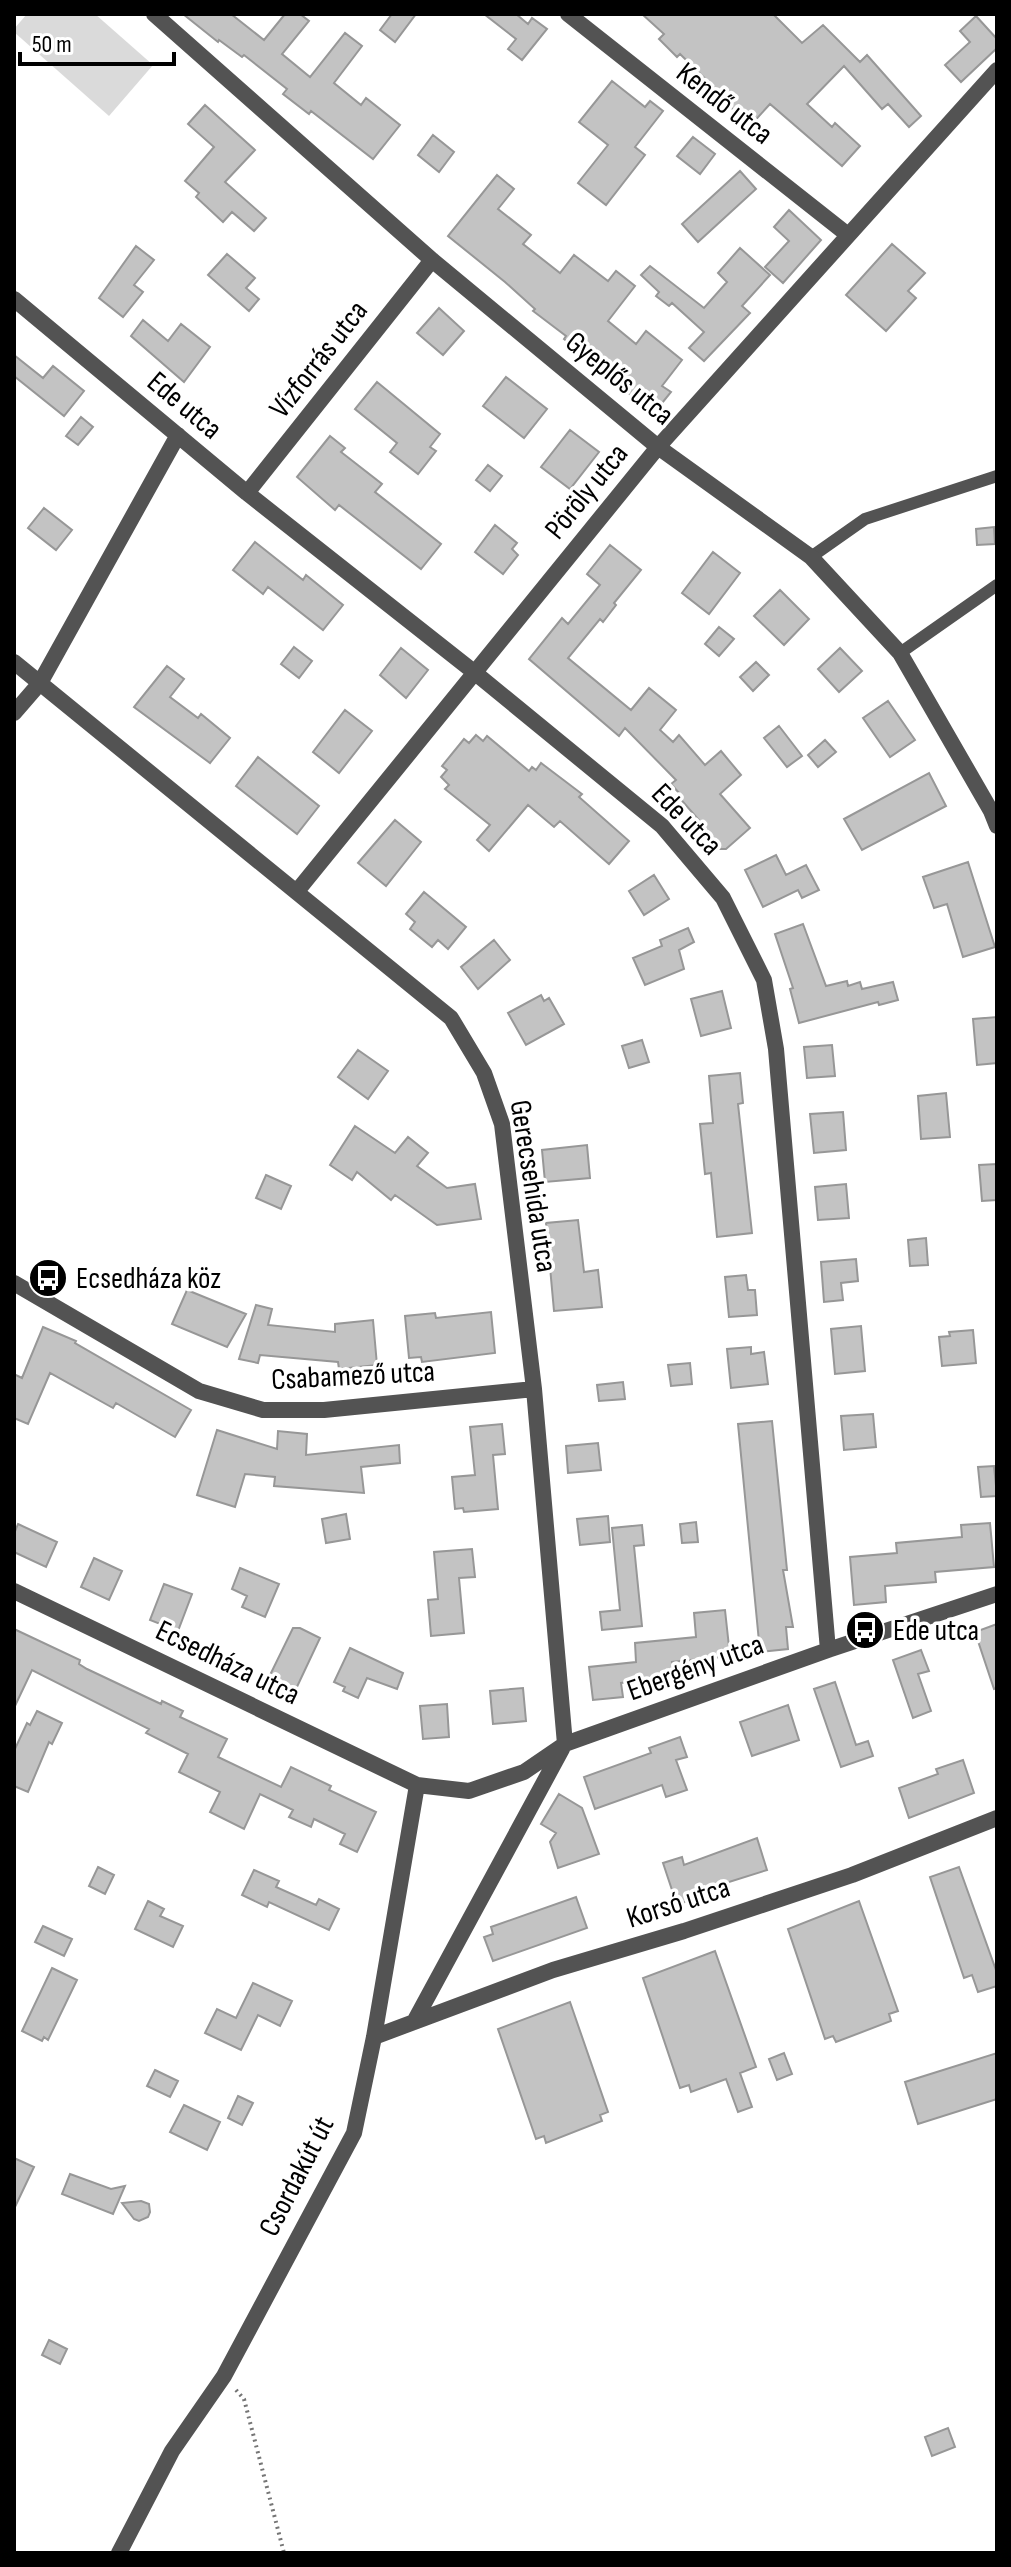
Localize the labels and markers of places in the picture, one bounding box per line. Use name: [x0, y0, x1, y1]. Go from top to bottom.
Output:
bus stop icon: Ecsedháza köz: [27, 1257, 69, 1299]
place label: Ecsedháza köz: [76, 1261, 221, 1297]
bus stop icon: Ede utca: [844, 1609, 886, 1651]
place label: Ede utca: [893, 1613, 979, 1649]

